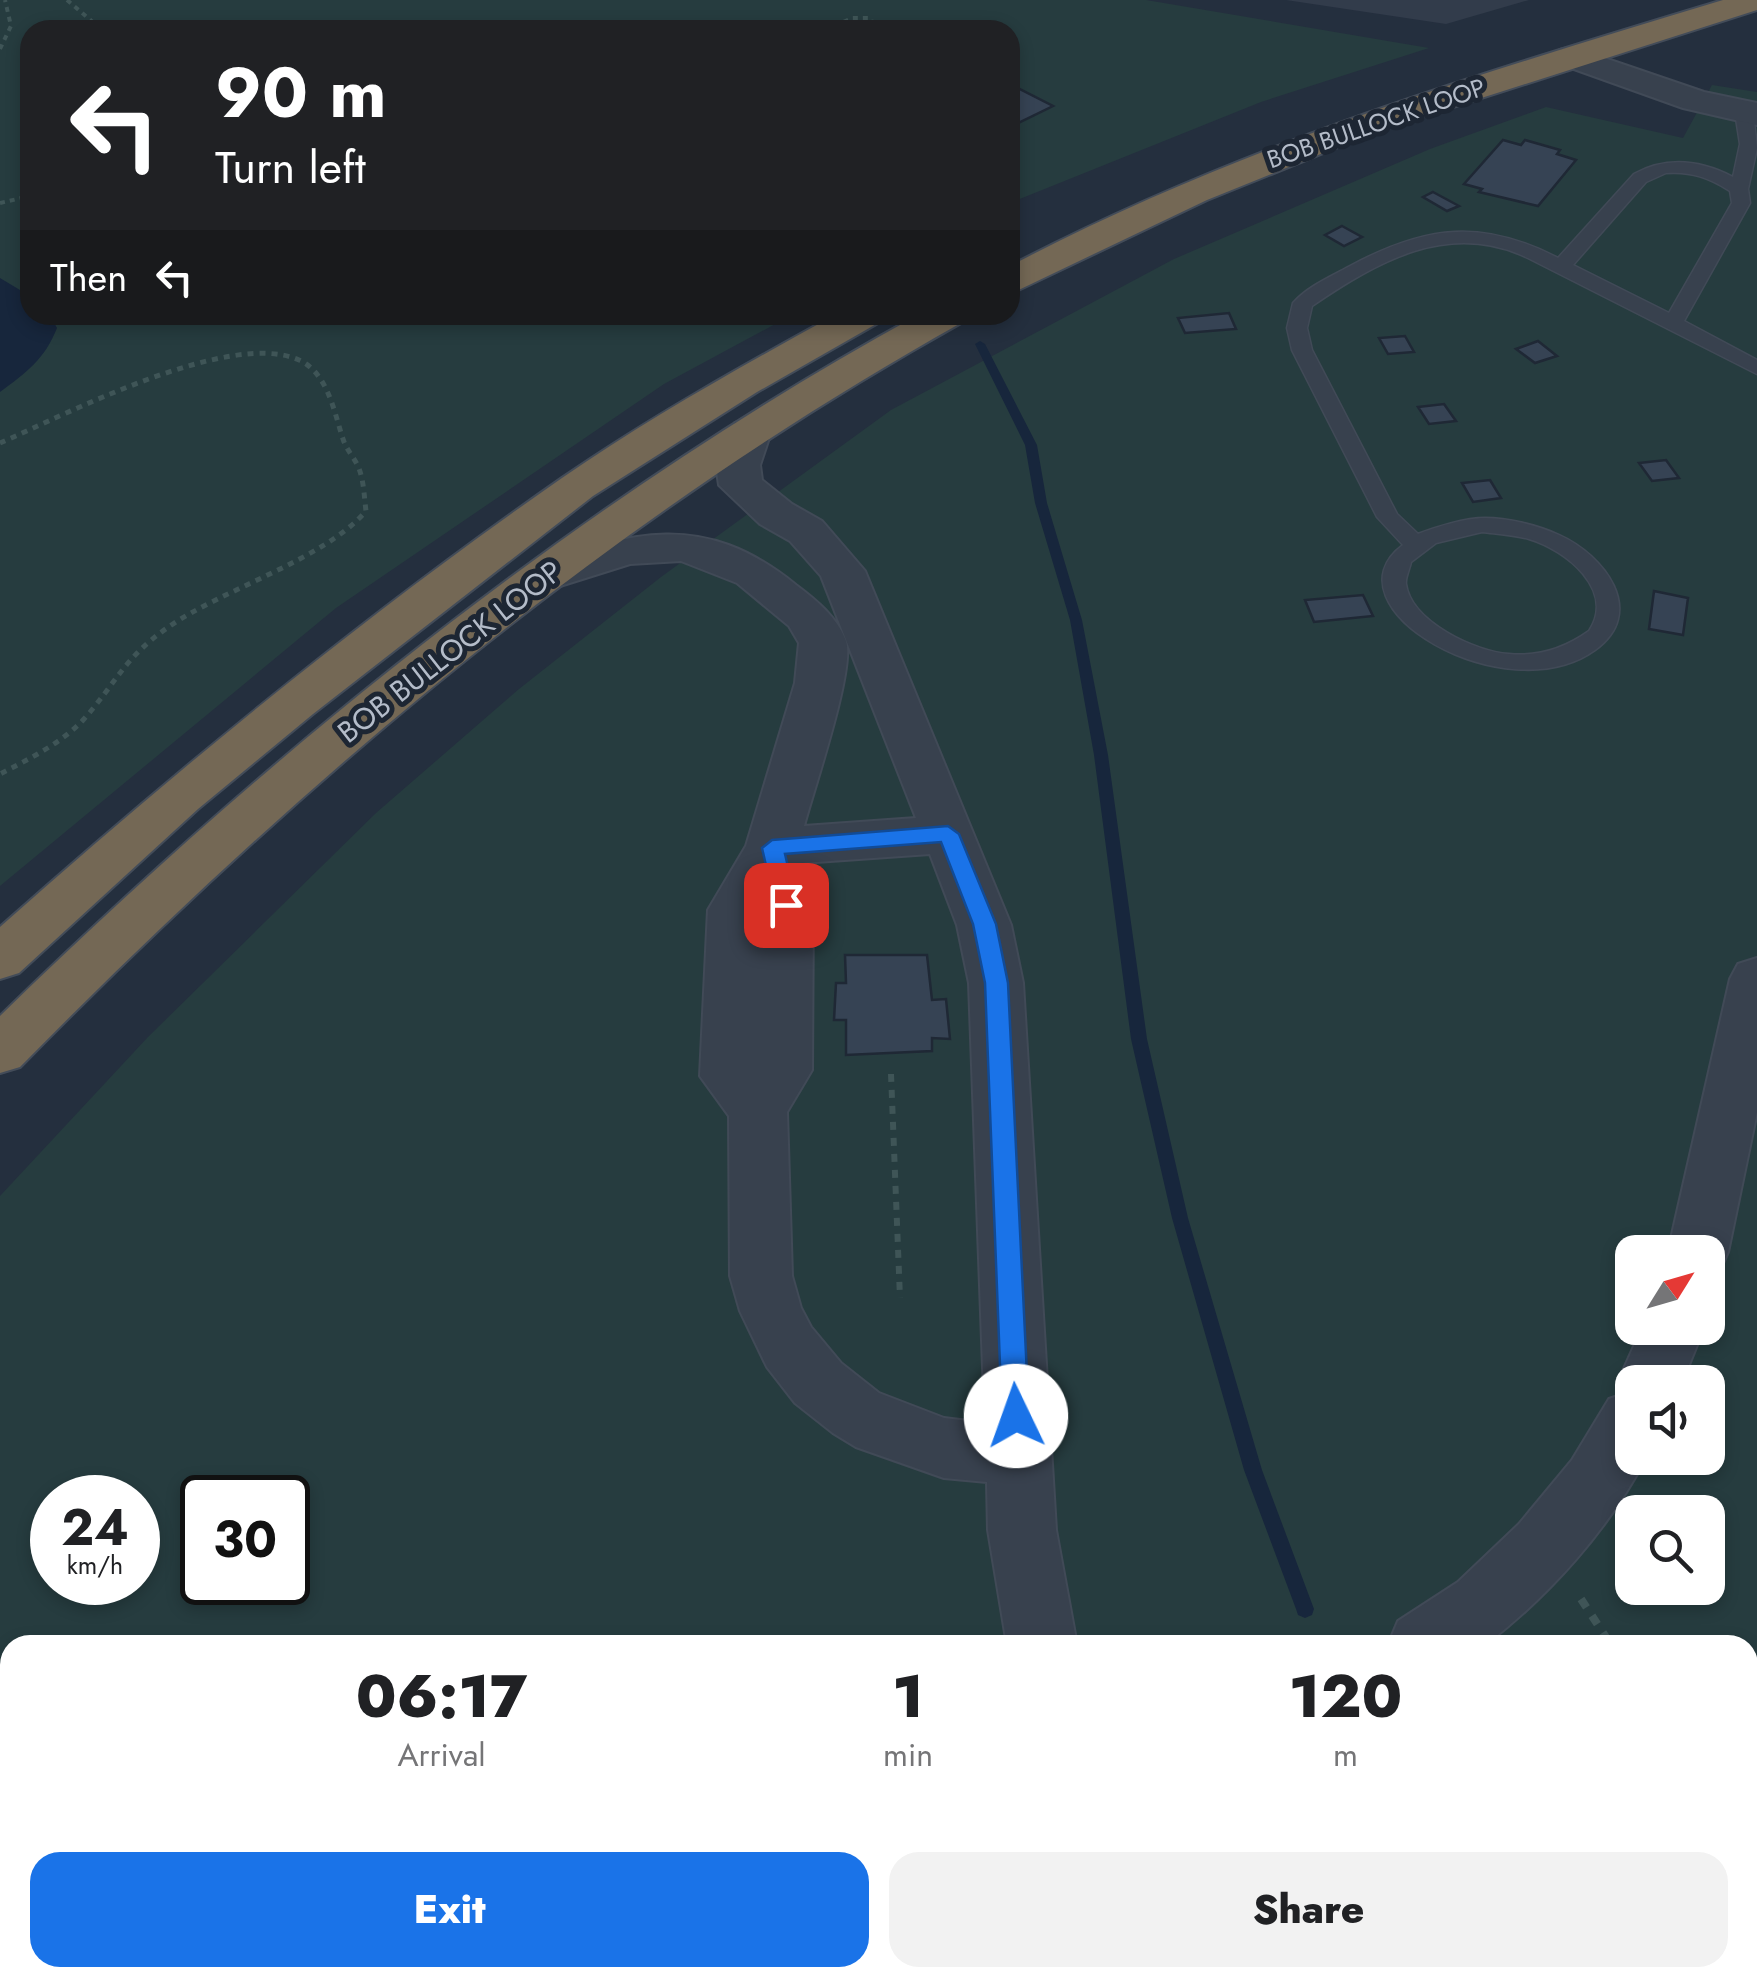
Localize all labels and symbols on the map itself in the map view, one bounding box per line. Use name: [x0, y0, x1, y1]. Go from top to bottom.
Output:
street label: BOB BULLOCK LOOP: [1262, 69, 1490, 177]
street label: BOB BULLOCK LOOP: [328, 550, 571, 753]
pin: [744, 863, 829, 948]
north arrow: [1615, 1235, 1725, 1345]
position arrow: [964, 1364, 1068, 1468]
speed limit sign: 30: [180, 1475, 310, 1605]

